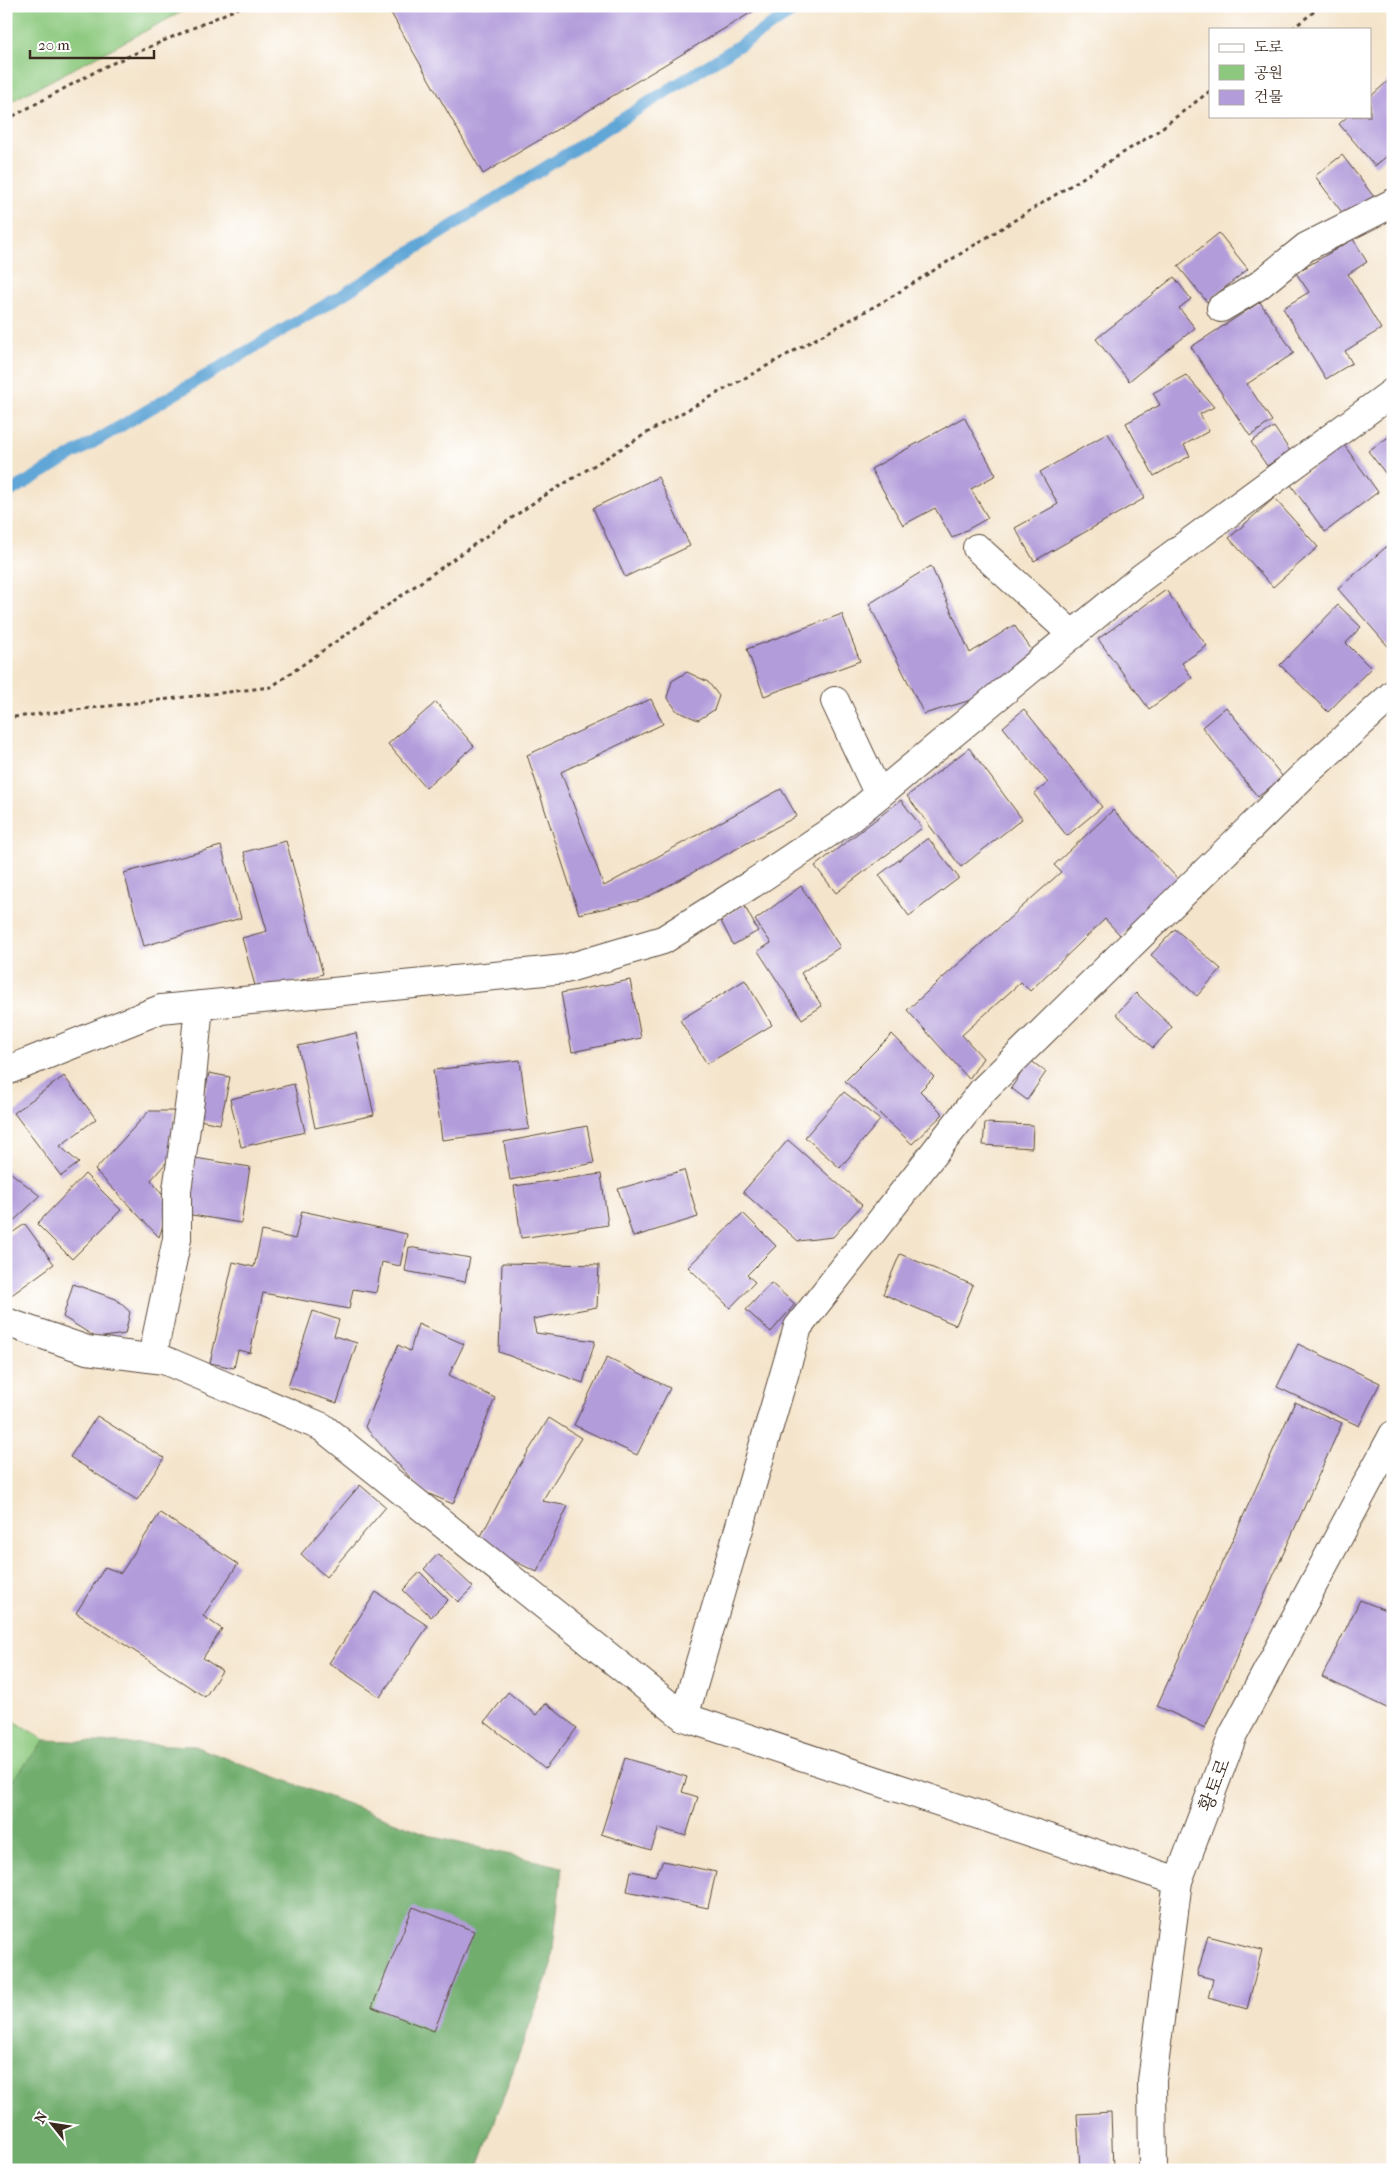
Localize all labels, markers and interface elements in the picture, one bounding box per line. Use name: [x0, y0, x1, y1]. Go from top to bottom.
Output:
scale bar: [30, 28, 154, 60]
legend: [1209, 28, 1372, 118]
text: 20 m: [38, 36, 70, 54]
text: 도로: [1254, 38, 1283, 56]
text: 공원: [1254, 64, 1283, 82]
text: 건물: [1254, 88, 1283, 106]
street label: 황토로: [1195, 1756, 1235, 1815]
north arrow: [28, 2098, 78, 2148]
text: N: [31, 2109, 51, 2127]

